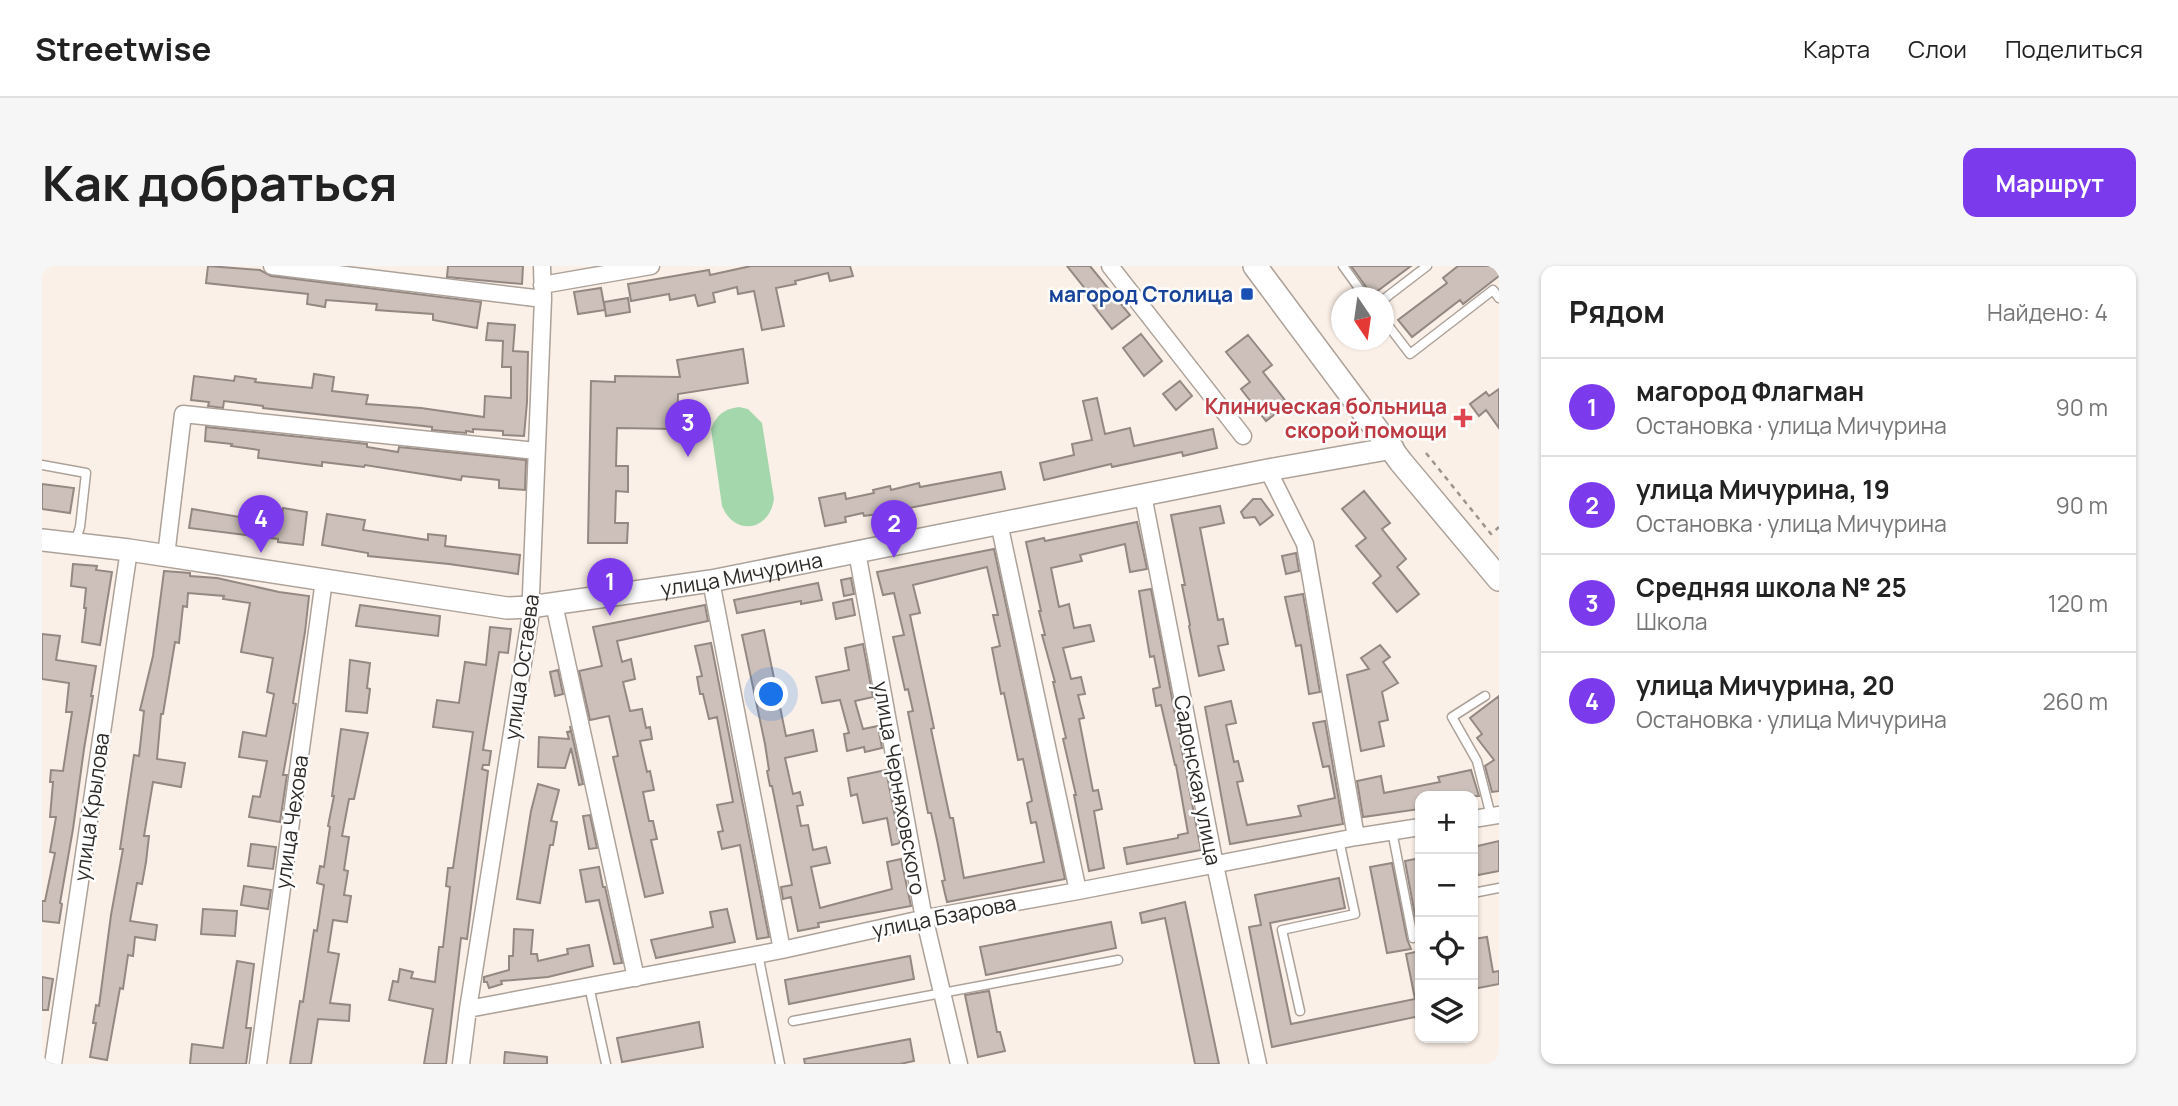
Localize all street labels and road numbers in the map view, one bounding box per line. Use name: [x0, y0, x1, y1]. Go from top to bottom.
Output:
street label: улица Мичурина: [659, 545, 825, 602]
street label: улица Остаева: [497, 592, 545, 742]
street label: улица Черняховского: [867, 679, 933, 897]
street label: Садонская улица: [1168, 692, 1228, 868]
street label: улица Крылова: [67, 731, 115, 883]
street label: улица Чехова: [268, 753, 314, 891]
street label: улица Бзарова: [870, 888, 1018, 944]

